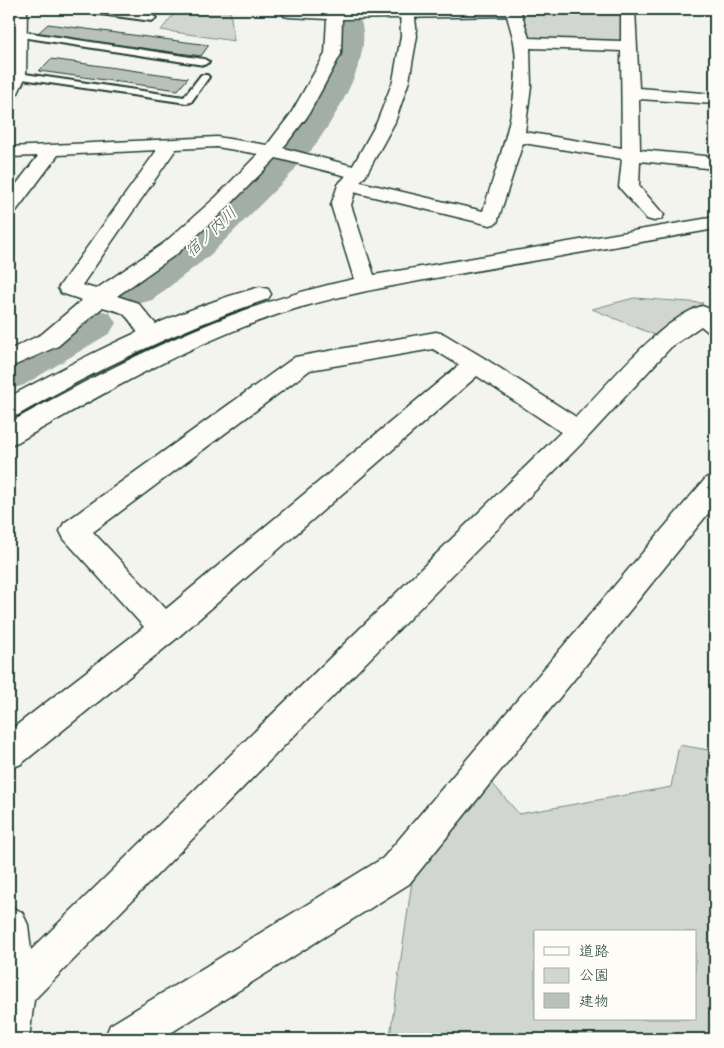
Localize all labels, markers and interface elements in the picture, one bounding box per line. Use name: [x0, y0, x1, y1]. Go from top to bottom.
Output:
water label: 宿ノ内川: [181, 203, 241, 261]
legend: [534, 930, 696, 1020]
text: 道路: [579, 942, 609, 961]
text: 公園: [579, 966, 609, 985]
text: 建物: [579, 992, 609, 1011]

